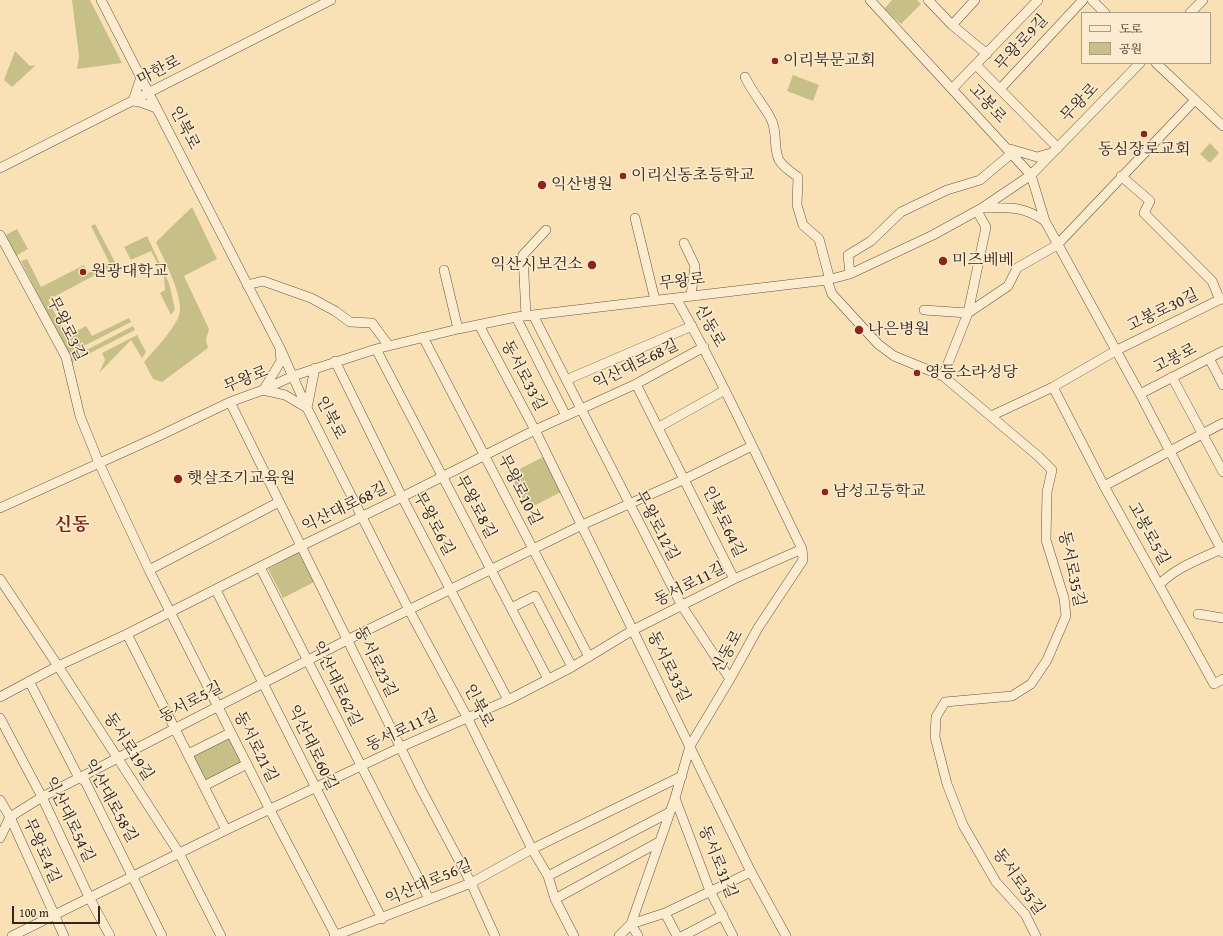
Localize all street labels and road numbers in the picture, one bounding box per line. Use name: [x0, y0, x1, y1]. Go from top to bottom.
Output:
street label: 무왕로9길: [991, 11, 1053, 75]
street label: 마한로: [134, 52, 184, 90]
street label: 고봉로: [964, 80, 1010, 128]
street label: 무왕로: [1057, 80, 1103, 126]
street label: 인북로: [165, 103, 203, 153]
street label: 무왕로: [658, 270, 706, 294]
street label: 고봉로30길: [1124, 285, 1202, 337]
street label: 무왕로3길: [42, 294, 90, 364]
street label: 신동로: [689, 301, 729, 351]
street label: 익산대로68길: [590, 336, 682, 394]
street label: 동서로33길: [496, 337, 550, 415]
street label: 고봉로: [1150, 340, 1200, 378]
street label: 무왕로: [221, 362, 271, 398]
street label: 인북로: [311, 393, 349, 443]
street label: 무왕로10길: [493, 451, 545, 529]
street label: 무왕로8길: [450, 472, 500, 542]
street label: 익산대로68길: [299, 479, 391, 537]
street label: 인북로64길: [697, 483, 749, 561]
street label: 무왕로12길: [629, 487, 683, 565]
street label: 무왕로6길: [408, 489, 458, 559]
street label: 고봉로5길: [1123, 499, 1173, 569]
street label: 동서로35길: [1054, 529, 1088, 609]
street label: 동서로11길: [651, 559, 729, 611]
street label: 동서로23길: [349, 623, 401, 701]
street label: 신동로: [708, 627, 748, 677]
street label: 동서로33길: [642, 628, 694, 706]
street label: 익산대로62길: [307, 638, 365, 730]
street label: 동서로5길: [156, 678, 226, 728]
street label: 인북로: [459, 681, 497, 731]
street label: 익산대로60길: [283, 702, 341, 794]
street label: 동서로11길: [363, 706, 441, 756]
street label: 동서로21길: [229, 708, 281, 786]
street label: 동서로19길: [99, 709, 157, 785]
street label: 익산대로58길: [79, 756, 141, 846]
street label: 익산대로54길: [40, 774, 98, 866]
street label: 무왕로4길: [18, 815, 64, 887]
street label: 동서로31길: [694, 823, 740, 901]
street label: 동서로35길: [988, 845, 1048, 919]
street label: 익산대로56길: [383, 856, 475, 910]

